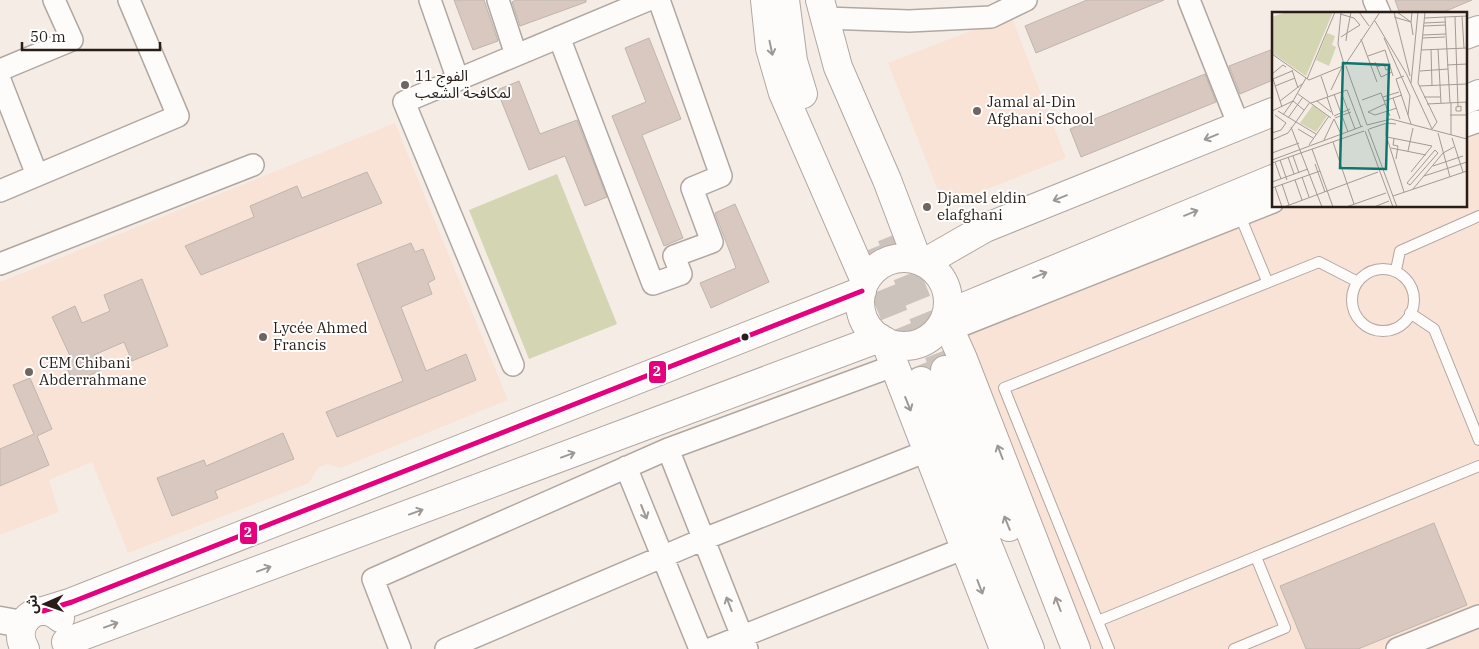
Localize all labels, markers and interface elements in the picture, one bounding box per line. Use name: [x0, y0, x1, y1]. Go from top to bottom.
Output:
inset map: [1272, 12, 1466, 208]
scale bar: [22, 20, 160, 52]
text: 50 m: [30, 27, 66, 46]
one-way arrow: [766, 40, 776, 56]
place label: الفوج 11 لمكافحة الشعب: [415, 66, 511, 102]
marker: الفوج 11 لمكافحة الشعب: [399, 79, 411, 91]
place label: Jamal al-Din Afghani School: [987, 92, 1093, 128]
marker: Jamal al-Din Afghani School: [971, 105, 983, 117]
one-way arrow: [1204, 133, 1219, 142]
place label: Djamel eldin elafghani: [937, 188, 1027, 224]
one-way arrow: [1053, 194, 1068, 203]
marker: Djamel eldin elafghani: [921, 201, 933, 213]
one-way arrow: [1183, 208, 1198, 217]
one-way arrow: [1032, 270, 1047, 280]
place label: Lycée Ahmed Francis: [273, 318, 368, 354]
marker: Lycée Ahmed Francis: [257, 331, 269, 343]
unlabelled marker: [740, 332, 750, 342]
place label: CEM Chibani Abderrahmane: [39, 353, 147, 389]
line badge: 2: [648, 360, 667, 384]
text: 2: [653, 362, 661, 380]
marker: CEM Chibani Abderrahmane: [23, 366, 35, 378]
one-way arrow: [904, 396, 913, 411]
one-way arrow: [994, 445, 1004, 460]
one-way arrow: [560, 450, 575, 459]
one-way arrow: [640, 504, 650, 519]
one-way arrow: [408, 507, 423, 516]
one-way arrow: [1001, 516, 1011, 531]
line badge: 2: [239, 521, 258, 545]
text: 2: [244, 523, 252, 541]
one-way arrow: [256, 563, 271, 572]
north arrow: [20, 579, 70, 629]
one-way arrow: [976, 579, 985, 594]
text: ش: [23, 595, 41, 614]
one-way arrow: [724, 596, 733, 611]
one-way arrow: [1053, 596, 1062, 611]
one-way arrow: [103, 620, 119, 629]

